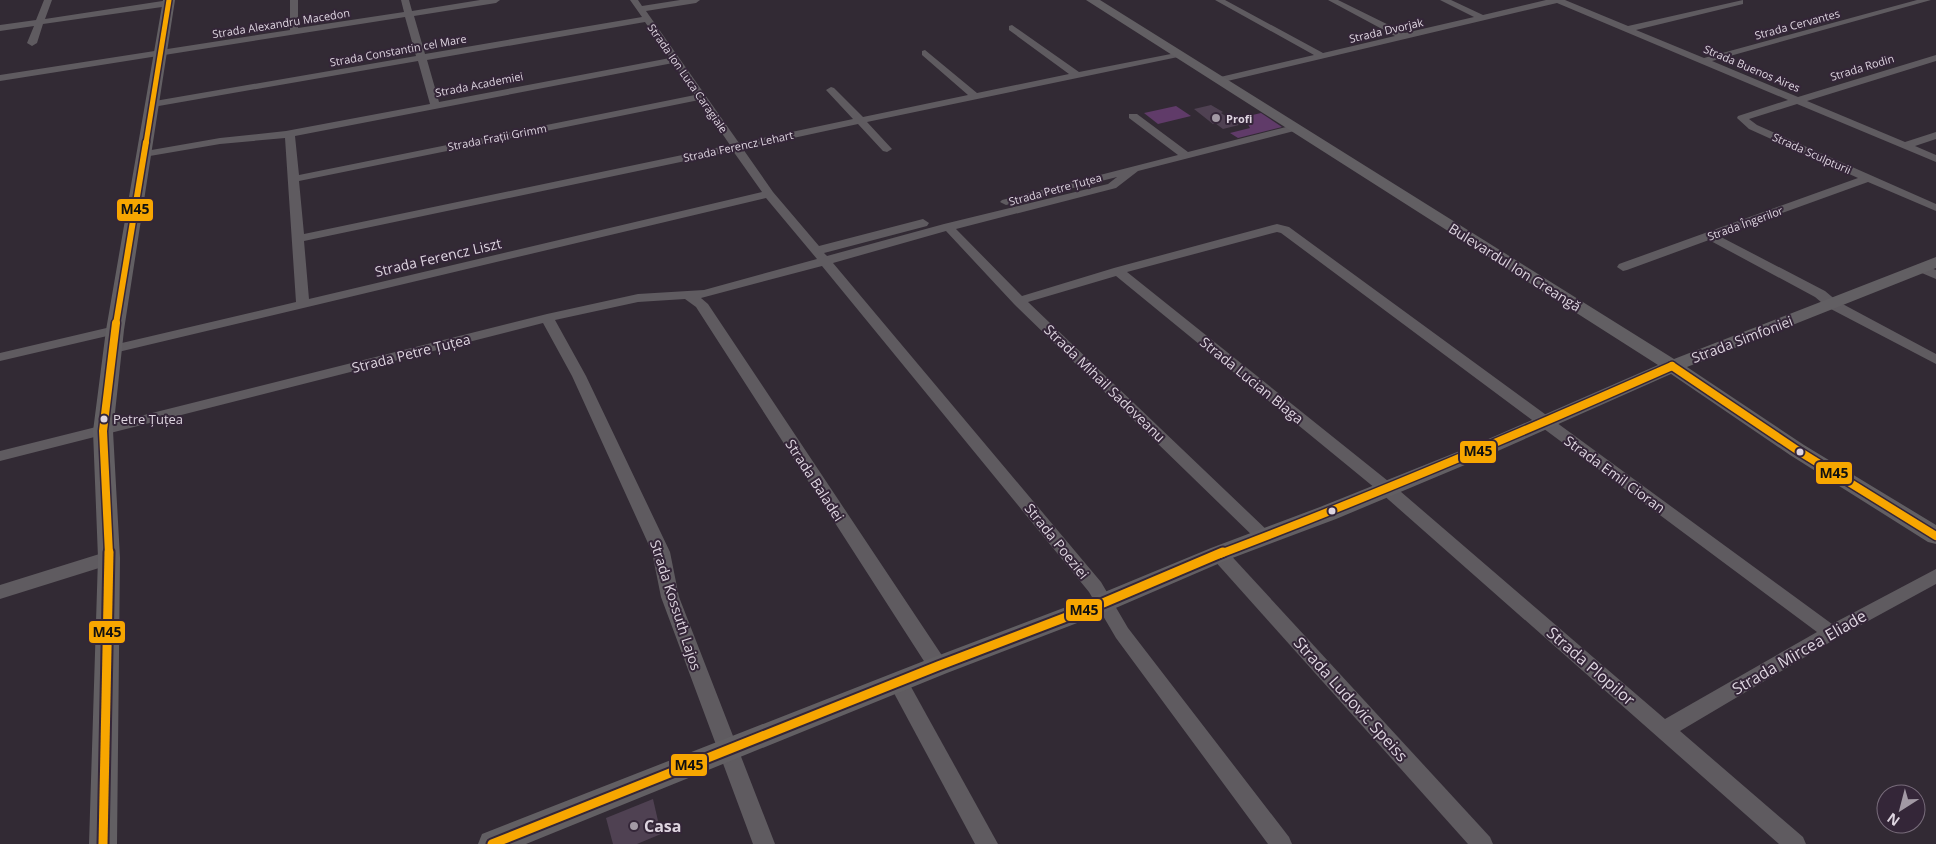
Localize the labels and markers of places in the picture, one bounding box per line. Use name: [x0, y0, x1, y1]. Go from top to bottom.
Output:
place label: Profi: [1226, 111, 1252, 126]
marker: Profi: [1210, 112, 1222, 124]
place label: Petre Țuțea: [113, 410, 183, 428]
marker: Petre Țuțea: [99, 414, 109, 424]
unlabelled marker: [1795, 447, 1805, 457]
unlabelled marker: [1327, 506, 1337, 516]
place label: Casa: [644, 815, 681, 837]
marker: Casa: [628, 820, 640, 832]

